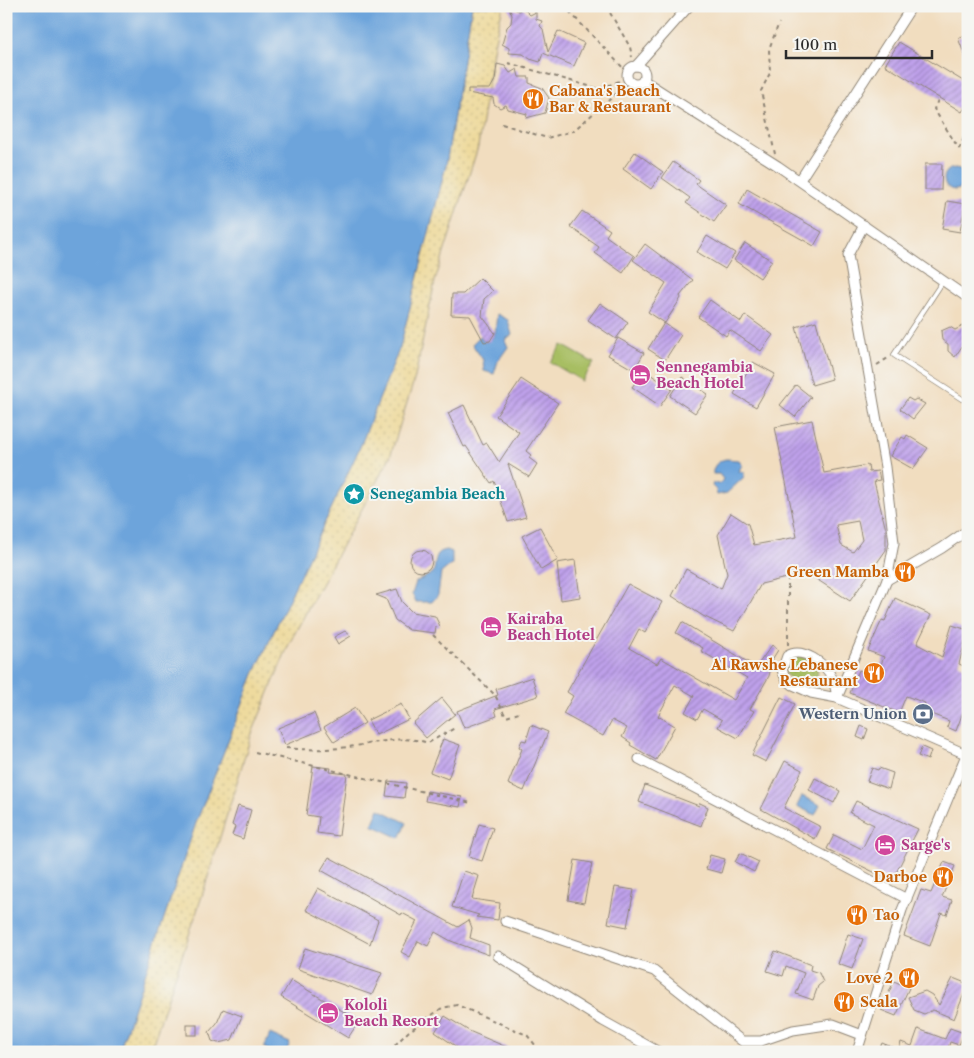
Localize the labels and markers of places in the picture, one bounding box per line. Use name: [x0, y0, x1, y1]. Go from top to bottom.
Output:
place label: Cabana's Beach Bar & Restaurant: [549, 82, 672, 116]
restaurant icon: Cabana's Beach Bar & Restaurant: [521, 87, 545, 111]
place label: Sennegambia Beach Hotel: [656, 358, 754, 392]
hotel icon: Sennegambia Beach Hotel: [628, 363, 652, 387]
place icon: Senegambia Beach: [342, 482, 366, 506]
place label: Senegambia Beach: [370, 485, 506, 503]
restaurant icon: Green Mamba: [893, 560, 917, 584]
place label: Green Mamba: [787, 563, 890, 581]
place label: Kairaba Beach Hotel: [507, 610, 595, 644]
hotel icon: Kairaba Beach Hotel: [479, 615, 503, 639]
place label: Al Rawshe Lebanese Restaurant: [710, 656, 858, 690]
restaurant icon: Al Rawshe Lebanese Restaurant: [862, 661, 886, 685]
bank icon: Western Union: [911, 702, 935, 726]
place label: Western Union: [798, 705, 907, 723]
hotel icon: Sarge's: [873, 833, 897, 857]
place label: Sarge's: [901, 836, 950, 854]
restaurant icon: Darboe: [931, 865, 955, 889]
place label: Darboe: [874, 868, 927, 886]
restaurant icon: Tao: [845, 903, 869, 927]
place label: Tao: [873, 906, 900, 924]
restaurant icon: Love 2: [897, 966, 921, 990]
place label: Love 2: [846, 969, 893, 987]
restaurant icon: Scala: [832, 990, 856, 1014]
place label: Scala: [860, 993, 899, 1011]
place label: Kololi Beach Resort: [344, 996, 439, 1030]
hotel icon: Kololi Beach Resort: [316, 1001, 340, 1025]

